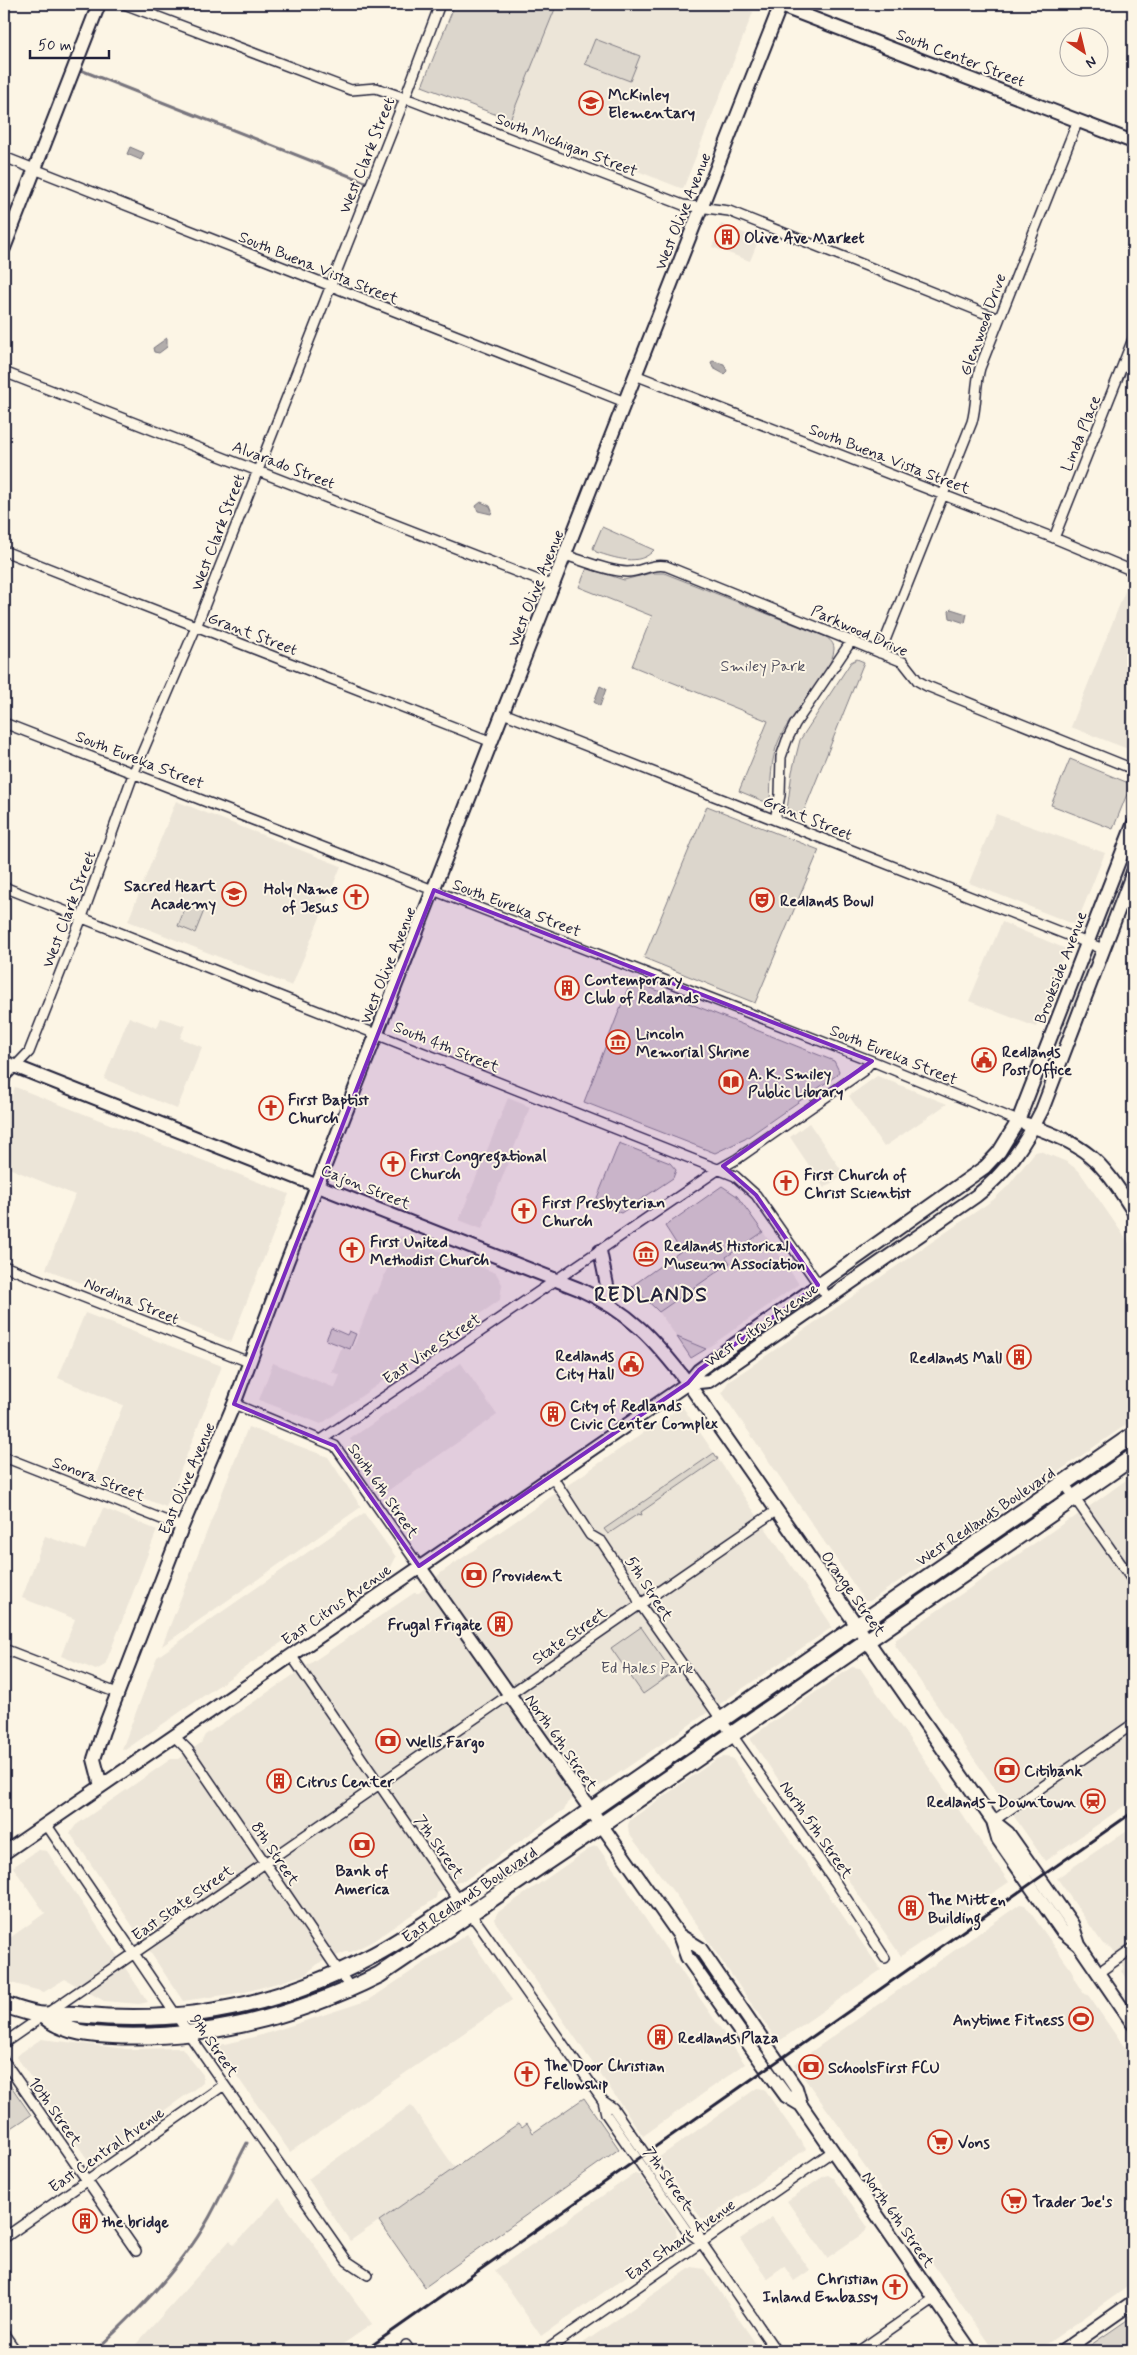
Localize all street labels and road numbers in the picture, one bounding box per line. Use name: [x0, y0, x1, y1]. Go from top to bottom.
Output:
street label: South Center Street: [893, 24, 1028, 93]
street label: West Clark Street: [335, 94, 400, 217]
street label: South Michigan Street: [492, 109, 641, 182]
street label: West Olive Avenue: [650, 150, 716, 273]
street label: South Buena Vista Street: [235, 227, 402, 310]
street label: Glenwood Drive: [955, 271, 1012, 378]
street label: Linda Place: [1057, 392, 1106, 475]
street label: South Buena Vista Street: [806, 419, 974, 500]
street label: Alvarado Street: [229, 436, 338, 495]
street label: West Clark Street: [186, 471, 250, 594]
street label: West Olive Avenue: [503, 527, 569, 650]
street label: Parkwood Drive: [808, 601, 911, 662]
street label: Grant Street: [205, 608, 300, 661]
street label: South Eureka Street: [72, 726, 207, 795]
street label: Grant Street: [760, 791, 855, 846]
street label: West Clark Street: [37, 848, 101, 971]
street label: South Eureka Street: [449, 874, 584, 943]
street label: West Olive Avenue: [355, 904, 421, 1027]
street label: Brookside Avenue: [1030, 908, 1093, 1027]
street label: South 4th Street: [391, 1017, 503, 1078]
street label: South Eureka Street: [826, 1020, 961, 1091]
street label: Cajon Street: [317, 1160, 414, 1215]
street label: Nordina Street: [81, 1273, 182, 1330]
street label: West Citrus Avenue: [701, 1278, 823, 1372]
street label: East Vine Street: [379, 1309, 485, 1390]
street label: East Olive Avenue: [154, 1419, 221, 1538]
street label: South 6th Street: [342, 1439, 424, 1543]
street label: Sonora Street: [49, 1452, 148, 1507]
street label: West Redlands Boulevard: [912, 1463, 1060, 1572]
street label: Orange Street: [815, 1547, 890, 1642]
street label: 5th Street: [620, 1552, 678, 1626]
street label: East Citrus Avenue: [278, 1559, 396, 1651]
street label: State Street: [528, 1602, 612, 1670]
street label: North 6th Street: [520, 1690, 602, 1796]
street label: North 5th Street: [774, 1777, 858, 1883]
street label: 7th Street: [409, 1811, 469, 1883]
street label: 8th Street: [246, 1818, 304, 1890]
street label: East Redlands Boulevard: [398, 1842, 542, 1948]
street label: East State Street: [128, 1860, 238, 1946]
street label: 9th Street: [185, 2011, 243, 2082]
street label: 10th Street: [23, 2073, 87, 2151]
street label: East Central Avenue: [45, 2102, 169, 2198]
street label: 7th Street: [638, 2143, 698, 2215]
street label: North 6th Street: [857, 2167, 939, 2273]
street label: East Stuart Avenue: [622, 2195, 740, 2286]

